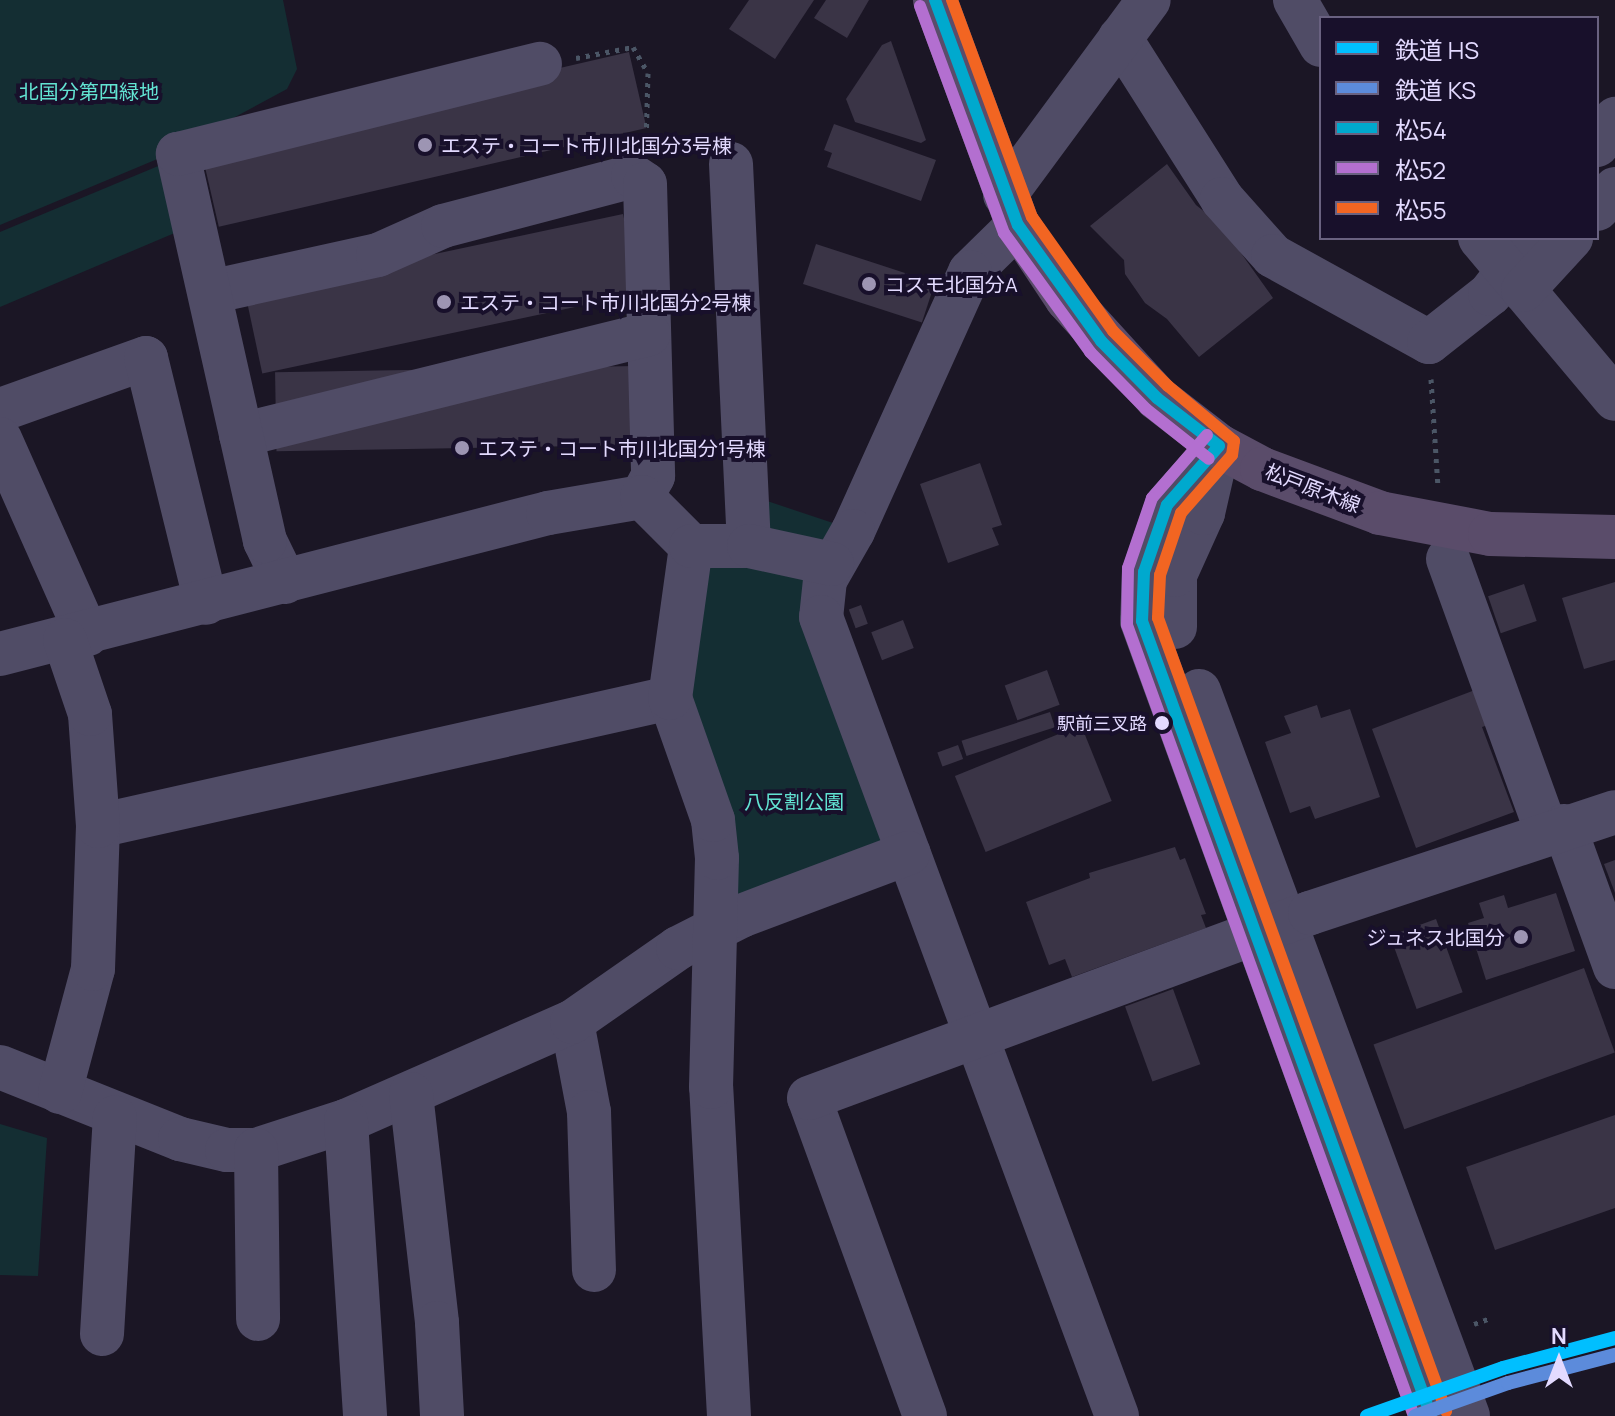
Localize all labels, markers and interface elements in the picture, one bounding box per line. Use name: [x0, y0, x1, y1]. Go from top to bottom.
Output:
legend: [1319, 16, 1599, 240]
text: 鉄道 HS: [1395, 33, 1479, 66]
text: 鉄道 KS: [1395, 73, 1476, 106]
park label: 北国分第四緑地: [19, 79, 159, 103]
text: 松54: [1395, 113, 1447, 146]
place label: エステ・コート市川北国分3号棟: [441, 133, 732, 157]
marker: エステ・コート市川北国分3号棟: [416, 136, 434, 154]
text: 松52: [1395, 153, 1446, 186]
text: 松55: [1395, 193, 1447, 226]
place label: コスモ北国分A: [885, 272, 1018, 296]
marker: コスモ北国分A: [860, 275, 878, 293]
place label: エステ・コート市川北国分2号棟: [460, 290, 751, 314]
marker: エステ・コート市川北国分2号棟: [435, 293, 453, 311]
place label: エステ・コート市川北国分1号棟: [478, 436, 766, 460]
marker: エステ・コート市川北国分1号棟: [453, 439, 471, 457]
street label: 松戸原木線: [1262, 459, 1364, 517]
place label: 駅前三叉路: [1057, 712, 1147, 734]
marker: 駅前三叉路: [1154, 715, 1170, 731]
park label: 八反割公園: [744, 789, 844, 813]
place label: ジュネス北国分: [1365, 925, 1505, 949]
marker: ジュネス北国分: [1512, 928, 1530, 946]
north arrow: [1519, 1320, 1599, 1400]
text: N: [1551, 1321, 1567, 1351]

